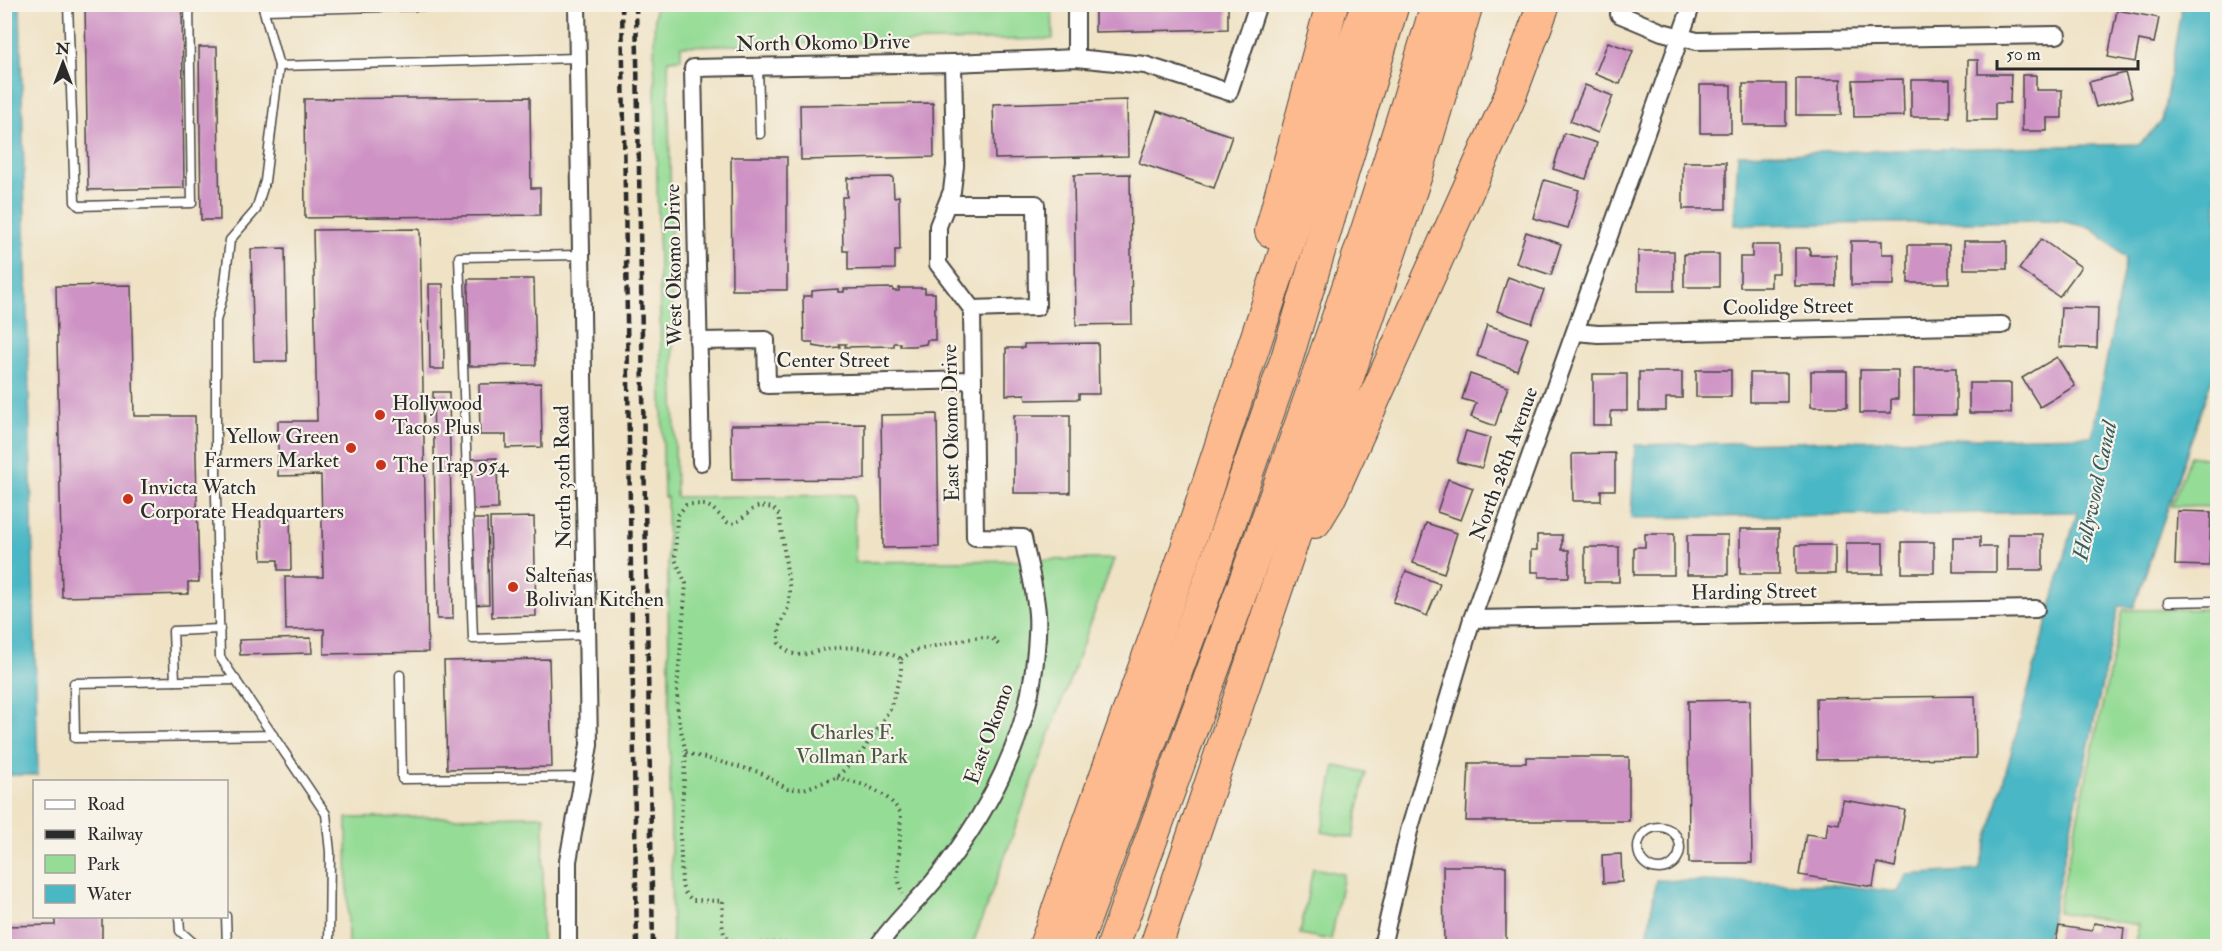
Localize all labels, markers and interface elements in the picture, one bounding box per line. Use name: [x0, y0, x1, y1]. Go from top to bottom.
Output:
street label: North Okomo Drive: [736, 28, 910, 58]
north arrow: [33, 33, 93, 93]
scale bar: [1997, 33, 2138, 71]
text: N: [55, 39, 71, 59]
text: 50 m: [2006, 43, 2041, 66]
street label: West Okomo Drive: [659, 183, 689, 347]
street label: Coolidge Street: [1722, 292, 1854, 322]
street label: East Okomo Drive: [936, 344, 966, 502]
street label: Center Street: [776, 347, 890, 374]
street label: North 28th Avenue: [1464, 383, 1544, 545]
place label: Hollywood Tacos Plus: [392, 390, 483, 441]
street label: North 30th Road: [548, 404, 578, 549]
marker: Hollywood Tacos Plus: [373, 408, 387, 422]
water label: Hollywood Canal: [2066, 417, 2124, 564]
place label: Yellow Green Farmers Market: [204, 423, 339, 474]
marker: Yellow Green Farmers Market: [344, 441, 358, 455]
place label: The Trap 954: [393, 452, 510, 479]
marker: The Trap 954: [374, 458, 388, 472]
place label: Invicta Watch Corporate Headquarters: [140, 474, 344, 525]
marker: Invicta Watch Corporate Headquarters: [121, 492, 135, 506]
place label: Salteñas Bolivian Kitchen: [525, 562, 664, 613]
street label: Harding Street: [1691, 577, 1817, 607]
marker: Salteñas Bolivian Kitchen: [506, 580, 520, 594]
street label: East Okomo: [958, 680, 1020, 788]
park label: Charles F. Vollman Park: [796, 719, 908, 770]
legend: [33, 780, 228, 918]
text: Road: [87, 793, 125, 816]
text: Railway: [87, 823, 144, 846]
text: Park: [87, 853, 120, 876]
text: Water: [86, 883, 131, 906]

